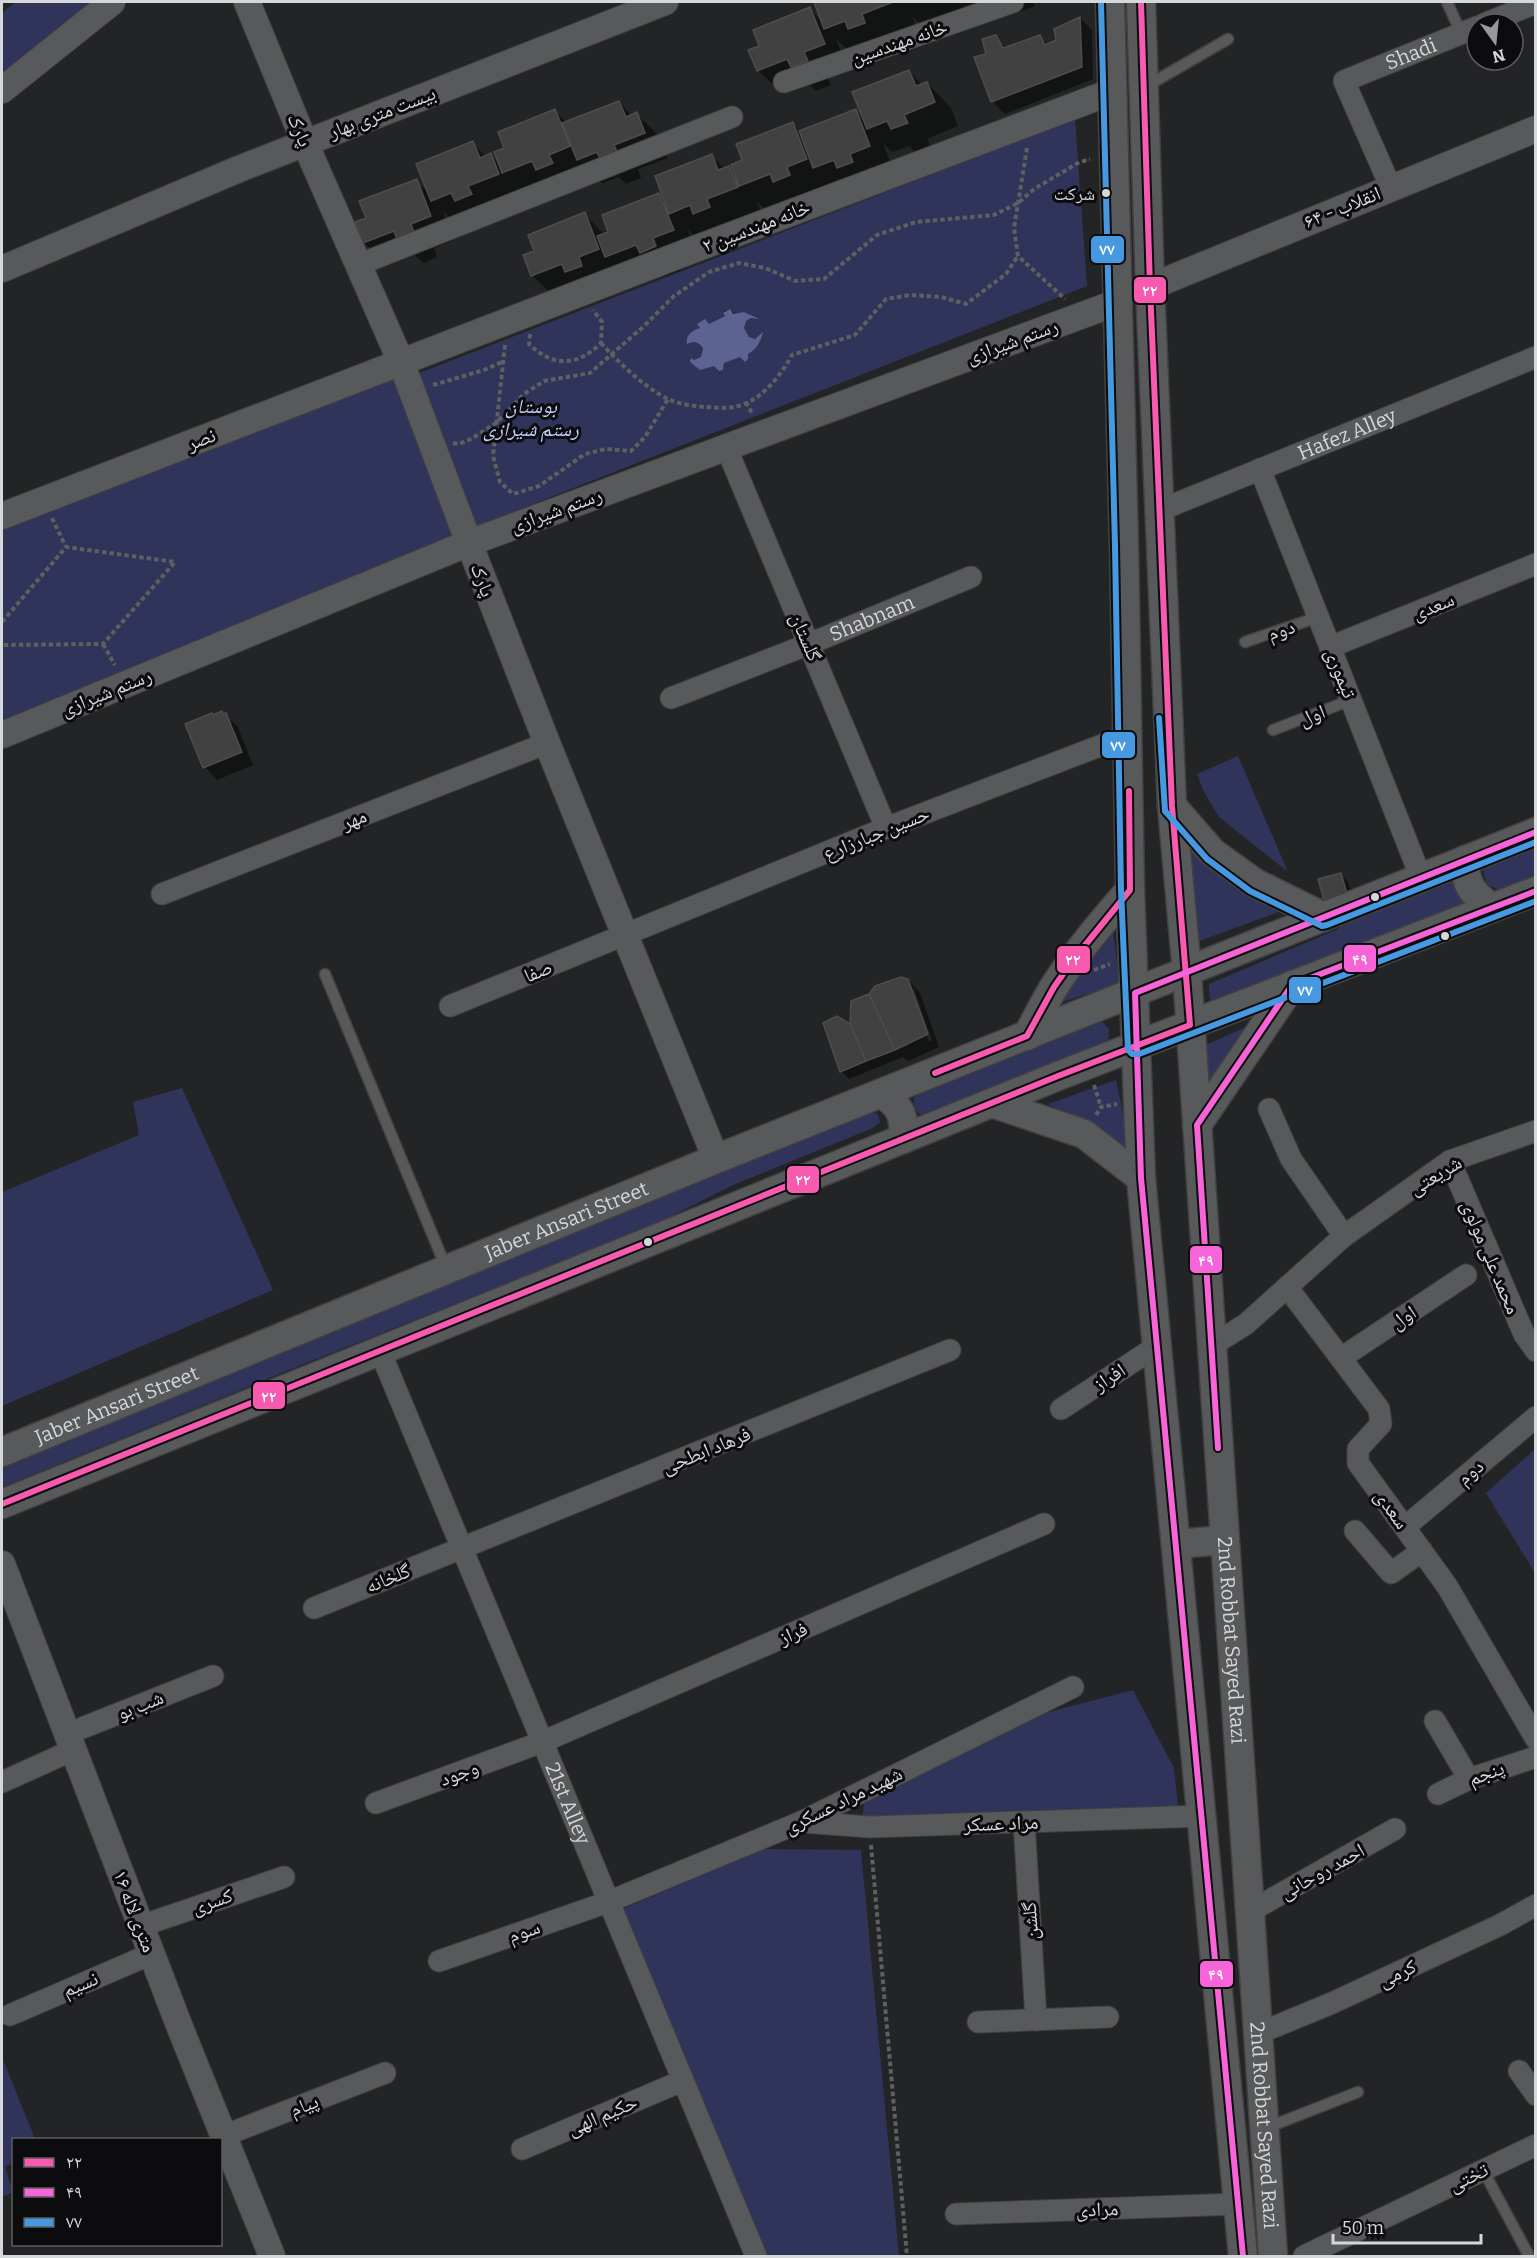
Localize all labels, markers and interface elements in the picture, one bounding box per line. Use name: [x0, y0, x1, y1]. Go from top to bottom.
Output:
north arrow: [1465, 12, 1525, 72]
street label: خانه مهندسین: [848, 14, 951, 70]
street label: Shadi: [1382, 33, 1440, 75]
text: N: [1490, 45, 1507, 67]
street label: بیست متری بهار: [324, 81, 439, 144]
street label: پارک: [282, 110, 318, 151]
street label: انقلاب - ۶۴: [1300, 181, 1384, 233]
place label: شرکت: [1054, 183, 1095, 205]
marker: شرکت: [1100, 187, 1112, 199]
street label: خانه مهندسین ۲: [699, 194, 814, 258]
line badge: ۷۷: [1090, 235, 1125, 264]
text: ۷۷: [1099, 240, 1115, 259]
line badge: ۲۲: [1133, 276, 1167, 304]
text: ۲۲: [1142, 281, 1158, 300]
street label: رستم شیرازی: [963, 313, 1062, 371]
park label: بوستان رستم شیرازی: [483, 394, 579, 443]
street label: Hafez Alley: [1294, 403, 1400, 465]
street label: نصر: [182, 423, 219, 456]
street label: رستم شیرازی: [507, 482, 606, 540]
street label: پارک: [466, 560, 500, 600]
street label: سعدی: [1408, 587, 1458, 625]
street label: Shabnam: [826, 590, 918, 646]
street label: گلستان: [785, 609, 827, 665]
street label: دوم: [1264, 614, 1299, 648]
street label: تیموری: [1320, 645, 1362, 702]
street label: رستم شیرازی: [57, 663, 156, 723]
street label: اول: [1296, 699, 1328, 731]
line badge: ۷۷: [1101, 731, 1136, 759]
text: ۷۷: [1110, 736, 1126, 755]
street label: حسین جبارزارع: [819, 801, 933, 866]
street label: مهر: [337, 803, 370, 835]
unlabelled marker: [1369, 891, 1381, 903]
unlabelled marker: [1439, 930, 1451, 942]
line badge: ۴۹: [1343, 944, 1377, 973]
line badge: ۲۲: [1056, 945, 1091, 974]
text: ۲۲: [1065, 950, 1081, 969]
text: ۴۹: [1352, 950, 1368, 969]
street label: صفا: [520, 955, 556, 987]
line badge: ۷۷: [1288, 976, 1322, 1004]
text: ۷۷: [1297, 981, 1313, 1000]
street label: شریعتی: [1404, 1150, 1466, 1200]
line badge: ۲۲: [786, 1165, 820, 1194]
text: ۲۲: [795, 1170, 811, 1189]
street label: Jaber Ansari Street: [480, 1176, 652, 1265]
street label: محمد علی مولوی: [1456, 1196, 1526, 1318]
unlabelled marker: [642, 1236, 654, 1248]
line badge: ۴۹: [1189, 1245, 1223, 1274]
text: ۴۹: [1198, 1251, 1214, 1270]
street label: اول: [1386, 1300, 1420, 1334]
street label: افراز: [1087, 1358, 1130, 1397]
street label: Jaber Ansari Street: [30, 1361, 202, 1450]
line badge: ۲۲: [252, 1381, 286, 1410]
text: ۲۲: [261, 1387, 277, 1406]
street label: فرهاد ابطحی: [658, 1421, 754, 1479]
street label: دوم: [1452, 1454, 1490, 1492]
street label: سعدی: [1370, 1484, 1414, 1534]
street label: 2nd Robbat Sayed Razi: [1213, 1536, 1251, 1744]
street label: گلخانه: [362, 1558, 414, 1598]
street label: فراز: [774, 1616, 811, 1650]
street label: شب بو: [113, 1685, 167, 1725]
street label: وجود: [436, 1755, 482, 1791]
street label: پنجم: [1465, 1755, 1508, 1793]
street label: 21st Alley: [540, 1759, 596, 1848]
street label: شهید مراد عسکری: [780, 1761, 906, 1839]
street label: مراد عسکر: [962, 1810, 1039, 1836]
street label: احمد روحانی: [1275, 1838, 1369, 1904]
street label: ۱۶ متری لاله: [108, 1866, 162, 1956]
street label: کسری: [188, 1883, 236, 1919]
street label: گلشن: [1017, 1901, 1043, 1941]
street label: سوم: [505, 1914, 544, 1949]
street label: کرمی: [1374, 1954, 1420, 1992]
line badge: ۴۹: [1199, 1960, 1234, 1988]
text: ۴۹: [1208, 1965, 1224, 1984]
street label: نسیم: [58, 1966, 102, 2004]
street label: 2nd Robbat Sayed Razi: [1245, 2021, 1283, 2229]
street label: پیام: [286, 2089, 323, 2123]
street label: حکیم الهی: [563, 2089, 642, 2142]
legend: [12, 2138, 222, 2246]
text: ۲۲: [66, 2151, 82, 2173]
street label: تختی: [1444, 2157, 1492, 2197]
text: ۴۹: [66, 2181, 82, 2203]
street label: مرادی: [1075, 2196, 1119, 2222]
scale bar: [1333, 2207, 1482, 2245]
text: ۷۷: [66, 2211, 82, 2233]
text: 50 m: [1342, 2217, 1384, 2239]

